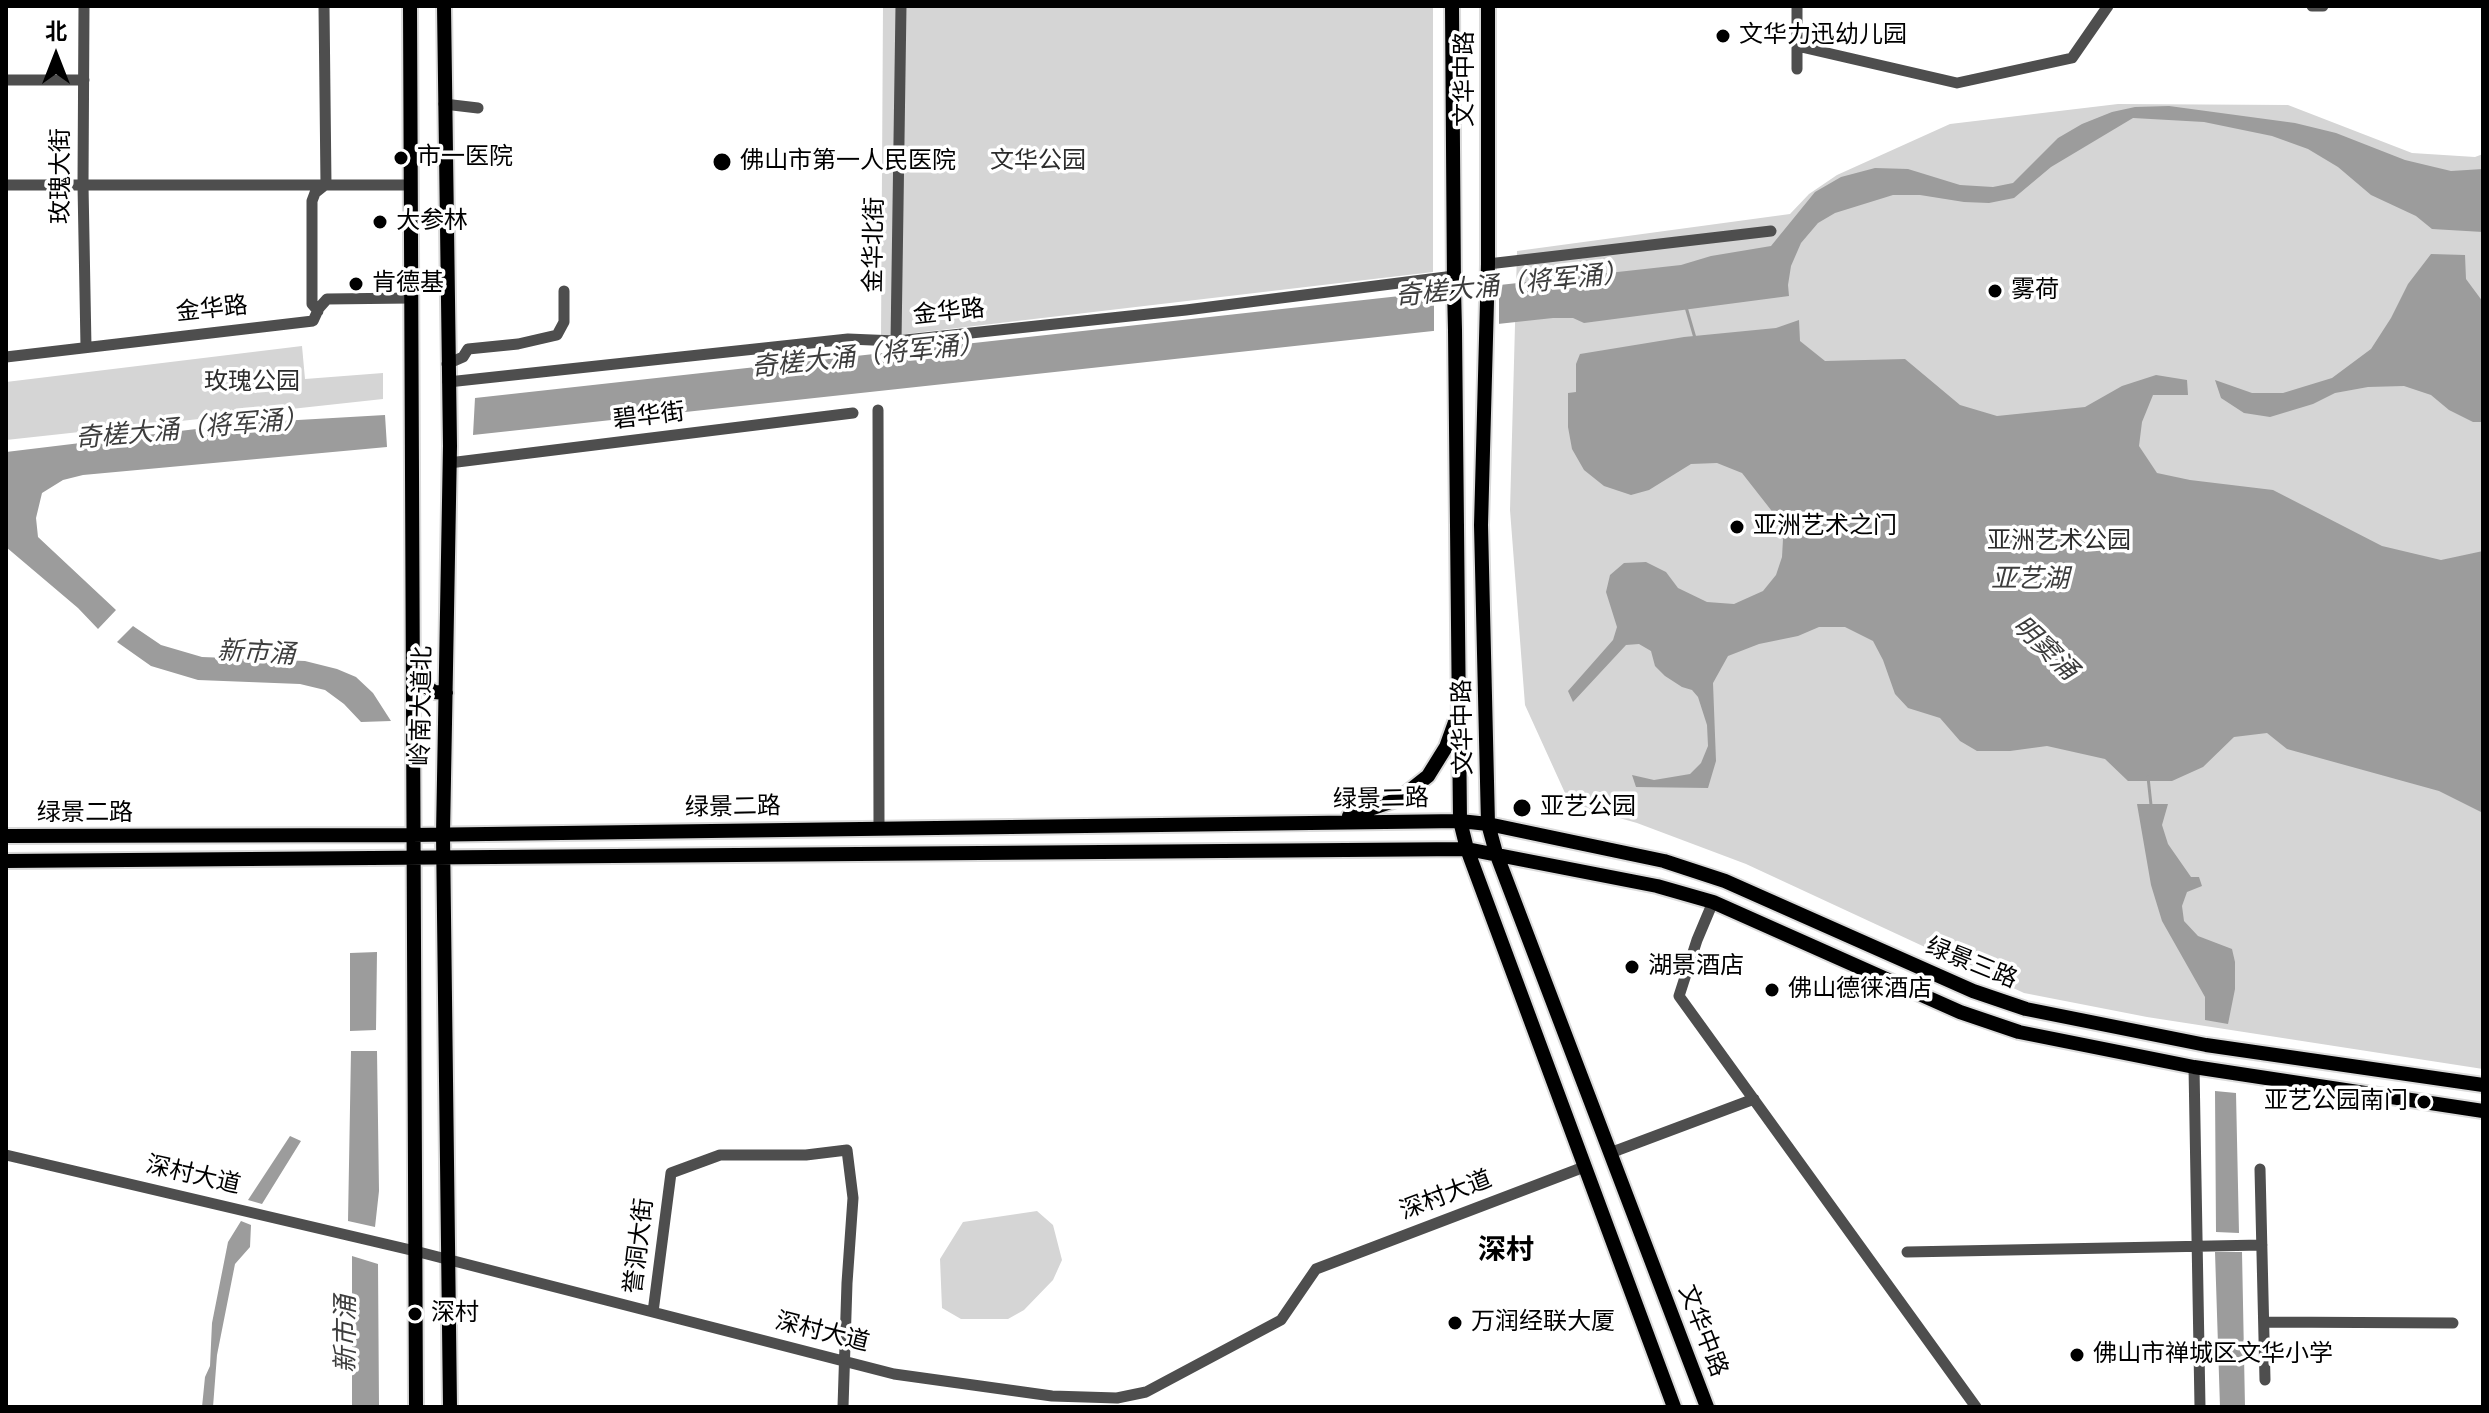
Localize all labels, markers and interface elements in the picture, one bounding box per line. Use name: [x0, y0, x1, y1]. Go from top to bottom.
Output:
north arrow: [16, 16, 96, 96]
text: 北: [45, 19, 67, 44]
place label: 文华力迅幼儿园: [1739, 22, 1907, 50]
marker: 文华力迅幼儿园: [1714, 27, 1732, 45]
street label: 文华中路: [1452, 31, 1480, 127]
street label: 玫瑰大街: [48, 128, 76, 224]
place label: 市一医院: [417, 144, 513, 172]
place label: 佛山市第一人民医院: [740, 148, 956, 176]
park label: 文华公园: [990, 148, 1086, 176]
marker: 市一医院: [392, 149, 410, 167]
marker: 佛山市第一人民医院: [711, 151, 733, 173]
street label: 金华北街: [860, 197, 890, 293]
place label: 大参林: [396, 208, 468, 236]
marker: 大参林: [371, 213, 389, 231]
water label: 奇槎大涌（将军涌）: [1394, 258, 1630, 314]
place label: 肯德基: [372, 270, 444, 298]
marker: 肯德基: [347, 275, 365, 293]
place label: 雾荷: [2011, 277, 2059, 305]
marker: 雾荷: [1986, 282, 2004, 300]
street label: 金华路: [175, 292, 249, 328]
street label: 金华路: [912, 295, 986, 331]
water label: 奇槎大涌（将军涌）: [750, 329, 986, 385]
park label: 玫瑰公园: [204, 369, 300, 397]
street label: 碧华街: [612, 398, 686, 436]
water label: 奇槎大涌（将军涌）: [74, 404, 310, 456]
place label: 亚洲艺术之门: [1753, 513, 1897, 541]
marker: 亚洲艺术之门: [1728, 518, 1746, 536]
park label: 亚洲艺术公园: [1987, 528, 2131, 556]
water label: 亚艺湖: [1991, 564, 2069, 596]
water label: 明窦涌: [2005, 611, 2083, 687]
water label: 新市涌: [216, 636, 296, 672]
street label: 岭南大道北: [408, 646, 438, 766]
street label: 文华中路: [1449, 679, 1479, 775]
street label: 绿景二路: [1333, 785, 1429, 815]
street label: 绿景二路: [685, 793, 781, 823]
place label: 亚艺公园: [1540, 794, 1636, 822]
marker: 亚艺公园: [1511, 797, 1533, 819]
street label: 绿景二路: [37, 800, 133, 828]
street label: 绿景三路: [1921, 933, 2021, 995]
place label: 湖景酒店: [1648, 953, 1744, 981]
marker: 湖景酒店: [1623, 958, 1641, 976]
place label: 佛山德徕酒店: [1788, 976, 1932, 1004]
marker: 佛山德徕酒店: [1763, 981, 1781, 999]
place label: 亚艺公园南门: [2264, 1088, 2408, 1116]
marker: 亚艺公园南门: [2415, 1093, 2433, 1111]
street label: 深村大道: [143, 1151, 243, 1201]
street label: 深村大道: [1396, 1165, 1496, 1227]
street label: 誉洞大街: [620, 1197, 660, 1295]
district label: 深村: [1478, 1235, 1534, 1269]
street label: 文华中路: [1671, 1281, 1733, 1381]
water label: 新市涌: [331, 1295, 363, 1373]
place label: 深村: [431, 1300, 479, 1328]
marker: 深村: [406, 1305, 424, 1323]
street label: 深村大道: [772, 1307, 872, 1359]
place label: 万润经联大厦: [1471, 1309, 1615, 1337]
marker: 万润经联大厦: [1446, 1314, 1464, 1332]
place label: 佛山市禅城区文华小学: [2093, 1341, 2333, 1369]
marker: 佛山市禅城区文华小学: [2068, 1346, 2086, 1364]

